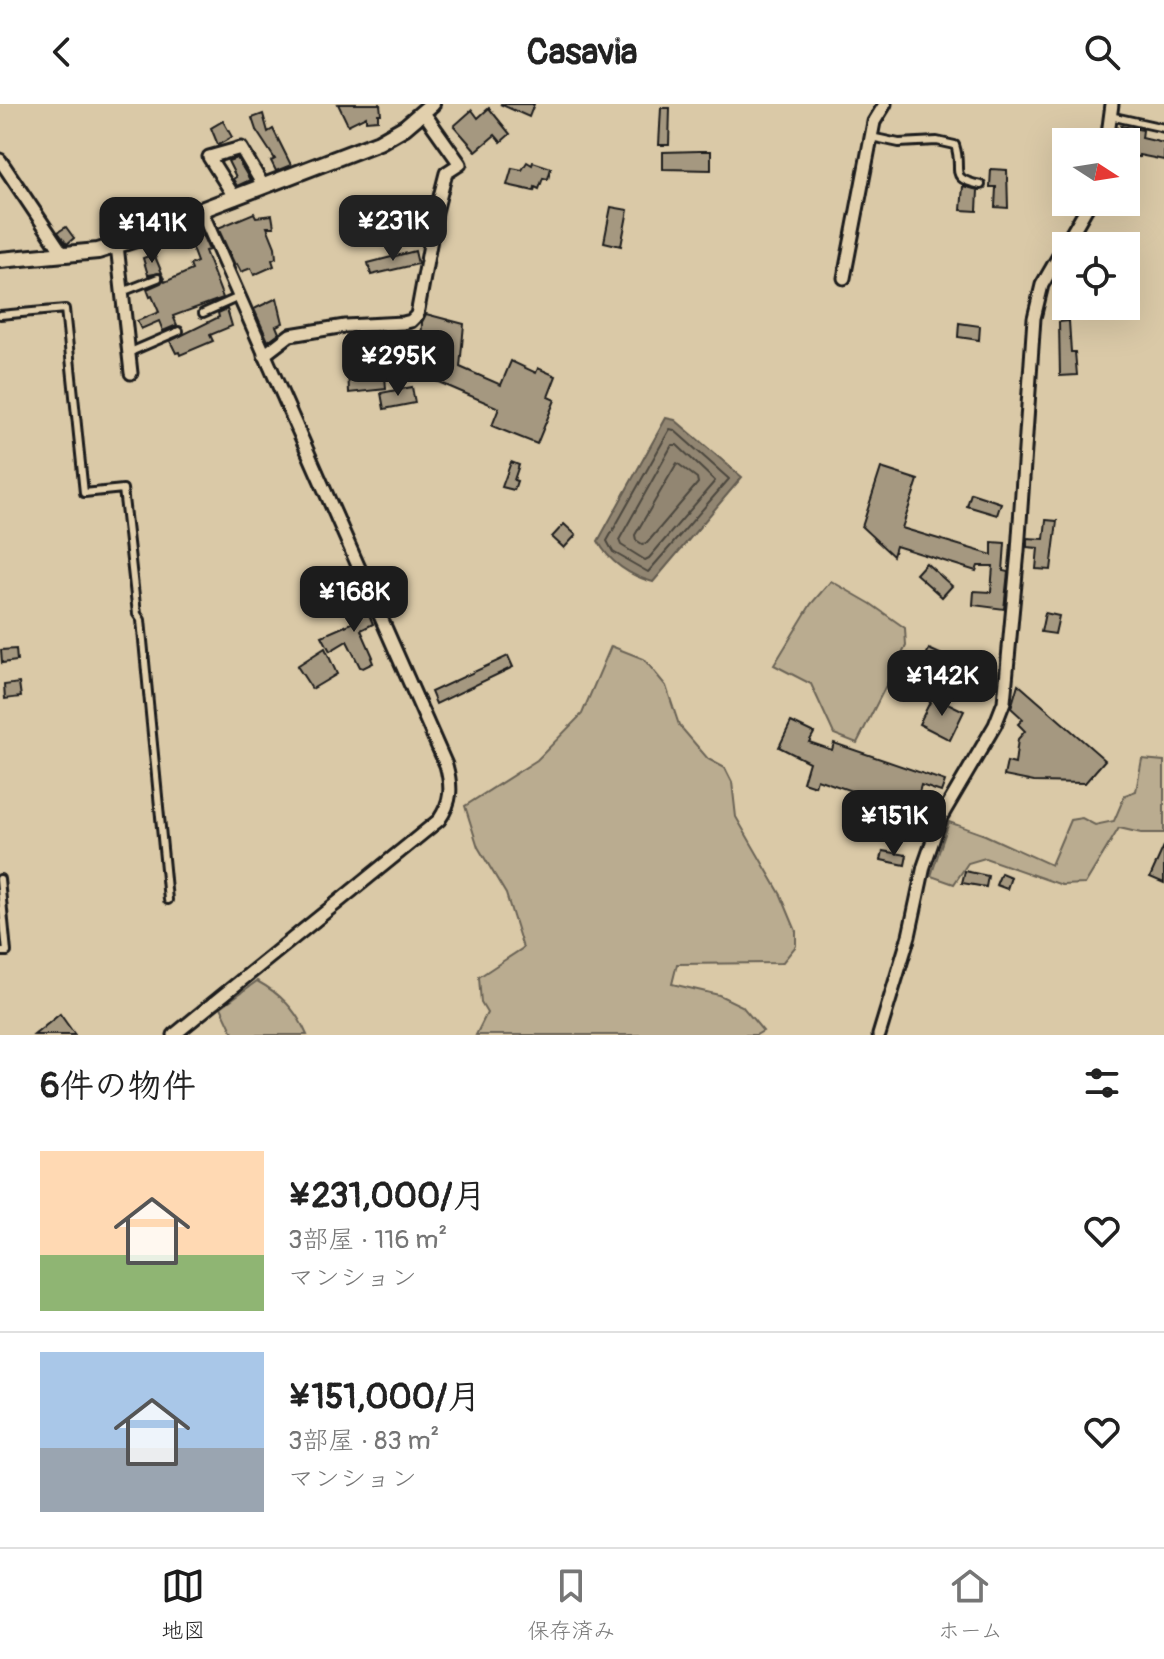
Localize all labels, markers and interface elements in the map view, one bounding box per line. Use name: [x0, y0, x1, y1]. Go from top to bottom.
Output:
icon: back: [40, 30, 84, 74]
text: Casavia: [526, 30, 638, 75]
icon: search: [1080, 30, 1124, 74]
north arrow: [1052, 128, 1140, 216]
map controls: [1052, 128, 1140, 320]
pin: ¥231K: [337, 195, 449, 263]
pin: ¥141K: [96, 197, 208, 265]
text: ¥231K: [357, 205, 429, 237]
text: ¥141K: [117, 207, 187, 239]
button: locate: [1052, 232, 1140, 320]
pin: ¥295K: [342, 330, 454, 398]
text: ¥295K: [360, 340, 436, 372]
pin: ¥168K: [298, 566, 410, 634]
text: ¥168K: [318, 576, 390, 608]
pin: ¥142K: [886, 650, 998, 718]
text: ¥142K: [905, 660, 979, 692]
pin: ¥151K: [838, 790, 950, 858]
text: ¥151K: [860, 800, 928, 832]
icon: filters: [1080, 1061, 1124, 1105]
text: 6件の物件: [40, 1065, 196, 1108]
text: ¥231,000/月: [288, 1175, 486, 1218]
icon: home: [104, 1183, 200, 1279]
icon: heart: [1080, 1209, 1124, 1253]
text: 3部屋 · 116 m²: [288, 1224, 447, 1256]
text: マンション: [288, 1262, 417, 1294]
text: ¥151,000/月: [288, 1376, 481, 1419]
icon: home: [104, 1384, 200, 1480]
icon: heart: [1080, 1410, 1124, 1454]
text: 3部屋 · 83 m²: [288, 1425, 439, 1457]
text: マンション: [288, 1463, 417, 1495]
tab: 地図: [161, 1564, 205, 1645]
tab: 保存済み: [527, 1564, 615, 1645]
tab: ホーム: [938, 1564, 1003, 1645]

